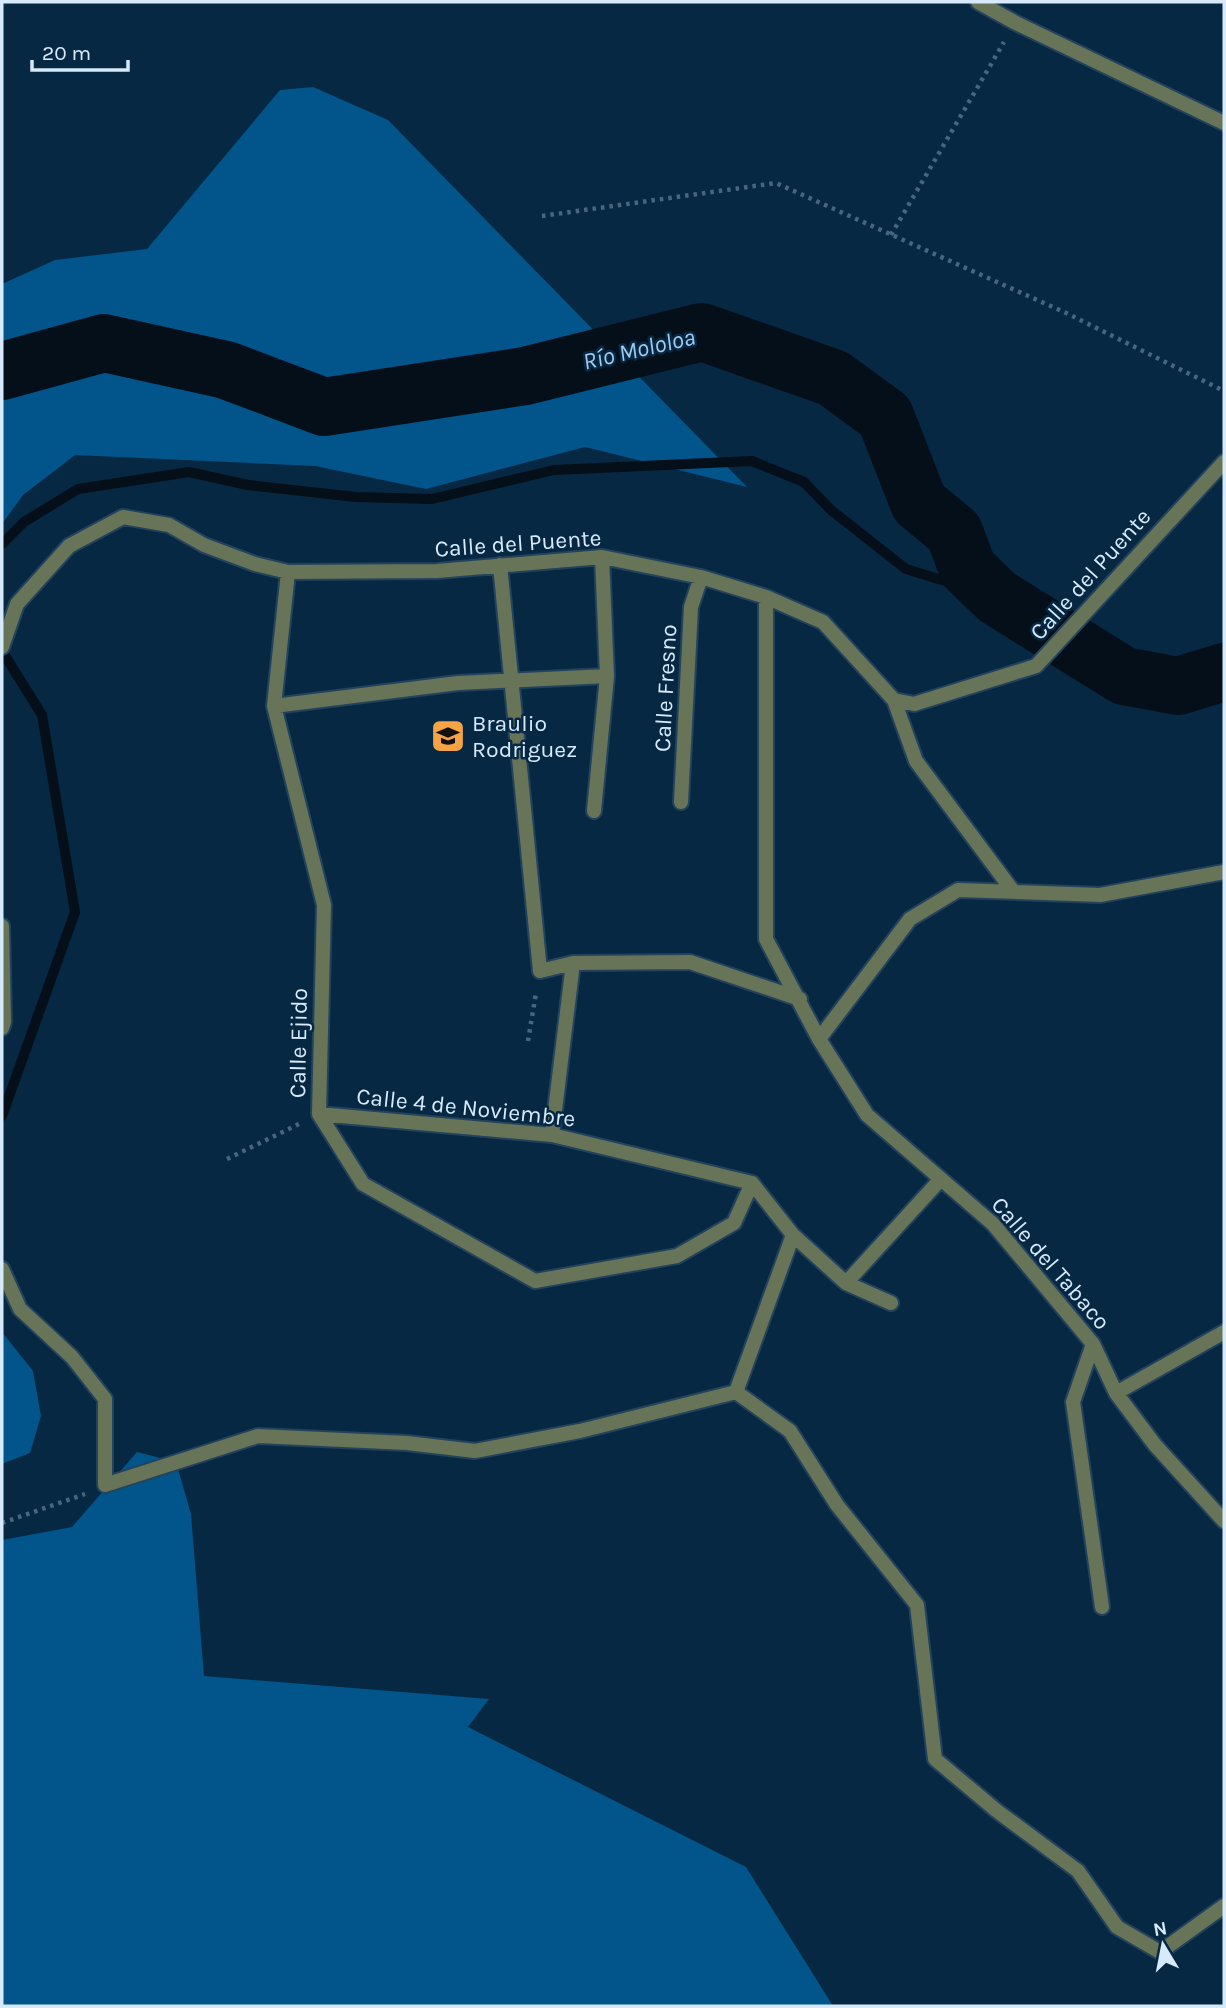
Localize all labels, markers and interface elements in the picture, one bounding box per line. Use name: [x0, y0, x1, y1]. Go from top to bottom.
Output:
scale bar: [32, 28, 128, 72]
text: 20 m: [42, 41, 91, 65]
water label: Río Mololoa: [580, 322, 698, 376]
street label: Calle del Puente: [1024, 503, 1156, 645]
street label: Calle del Puente: [434, 524, 602, 563]
street label: Calle Fresno: [649, 624, 682, 752]
place label: Braulio Rodriguez: [472, 710, 577, 763]
school or university icon: Braulio Rodriguez: [429, 717, 467, 755]
street label: Calle Ejido: [284, 988, 313, 1098]
street label: Calle 4 de Noviembre: [355, 1083, 577, 1132]
street label: Calle del Tabaco: [986, 1191, 1116, 1335]
north arrow: [1128, 1910, 1198, 1980]
text: N: [1152, 1917, 1169, 1941]

